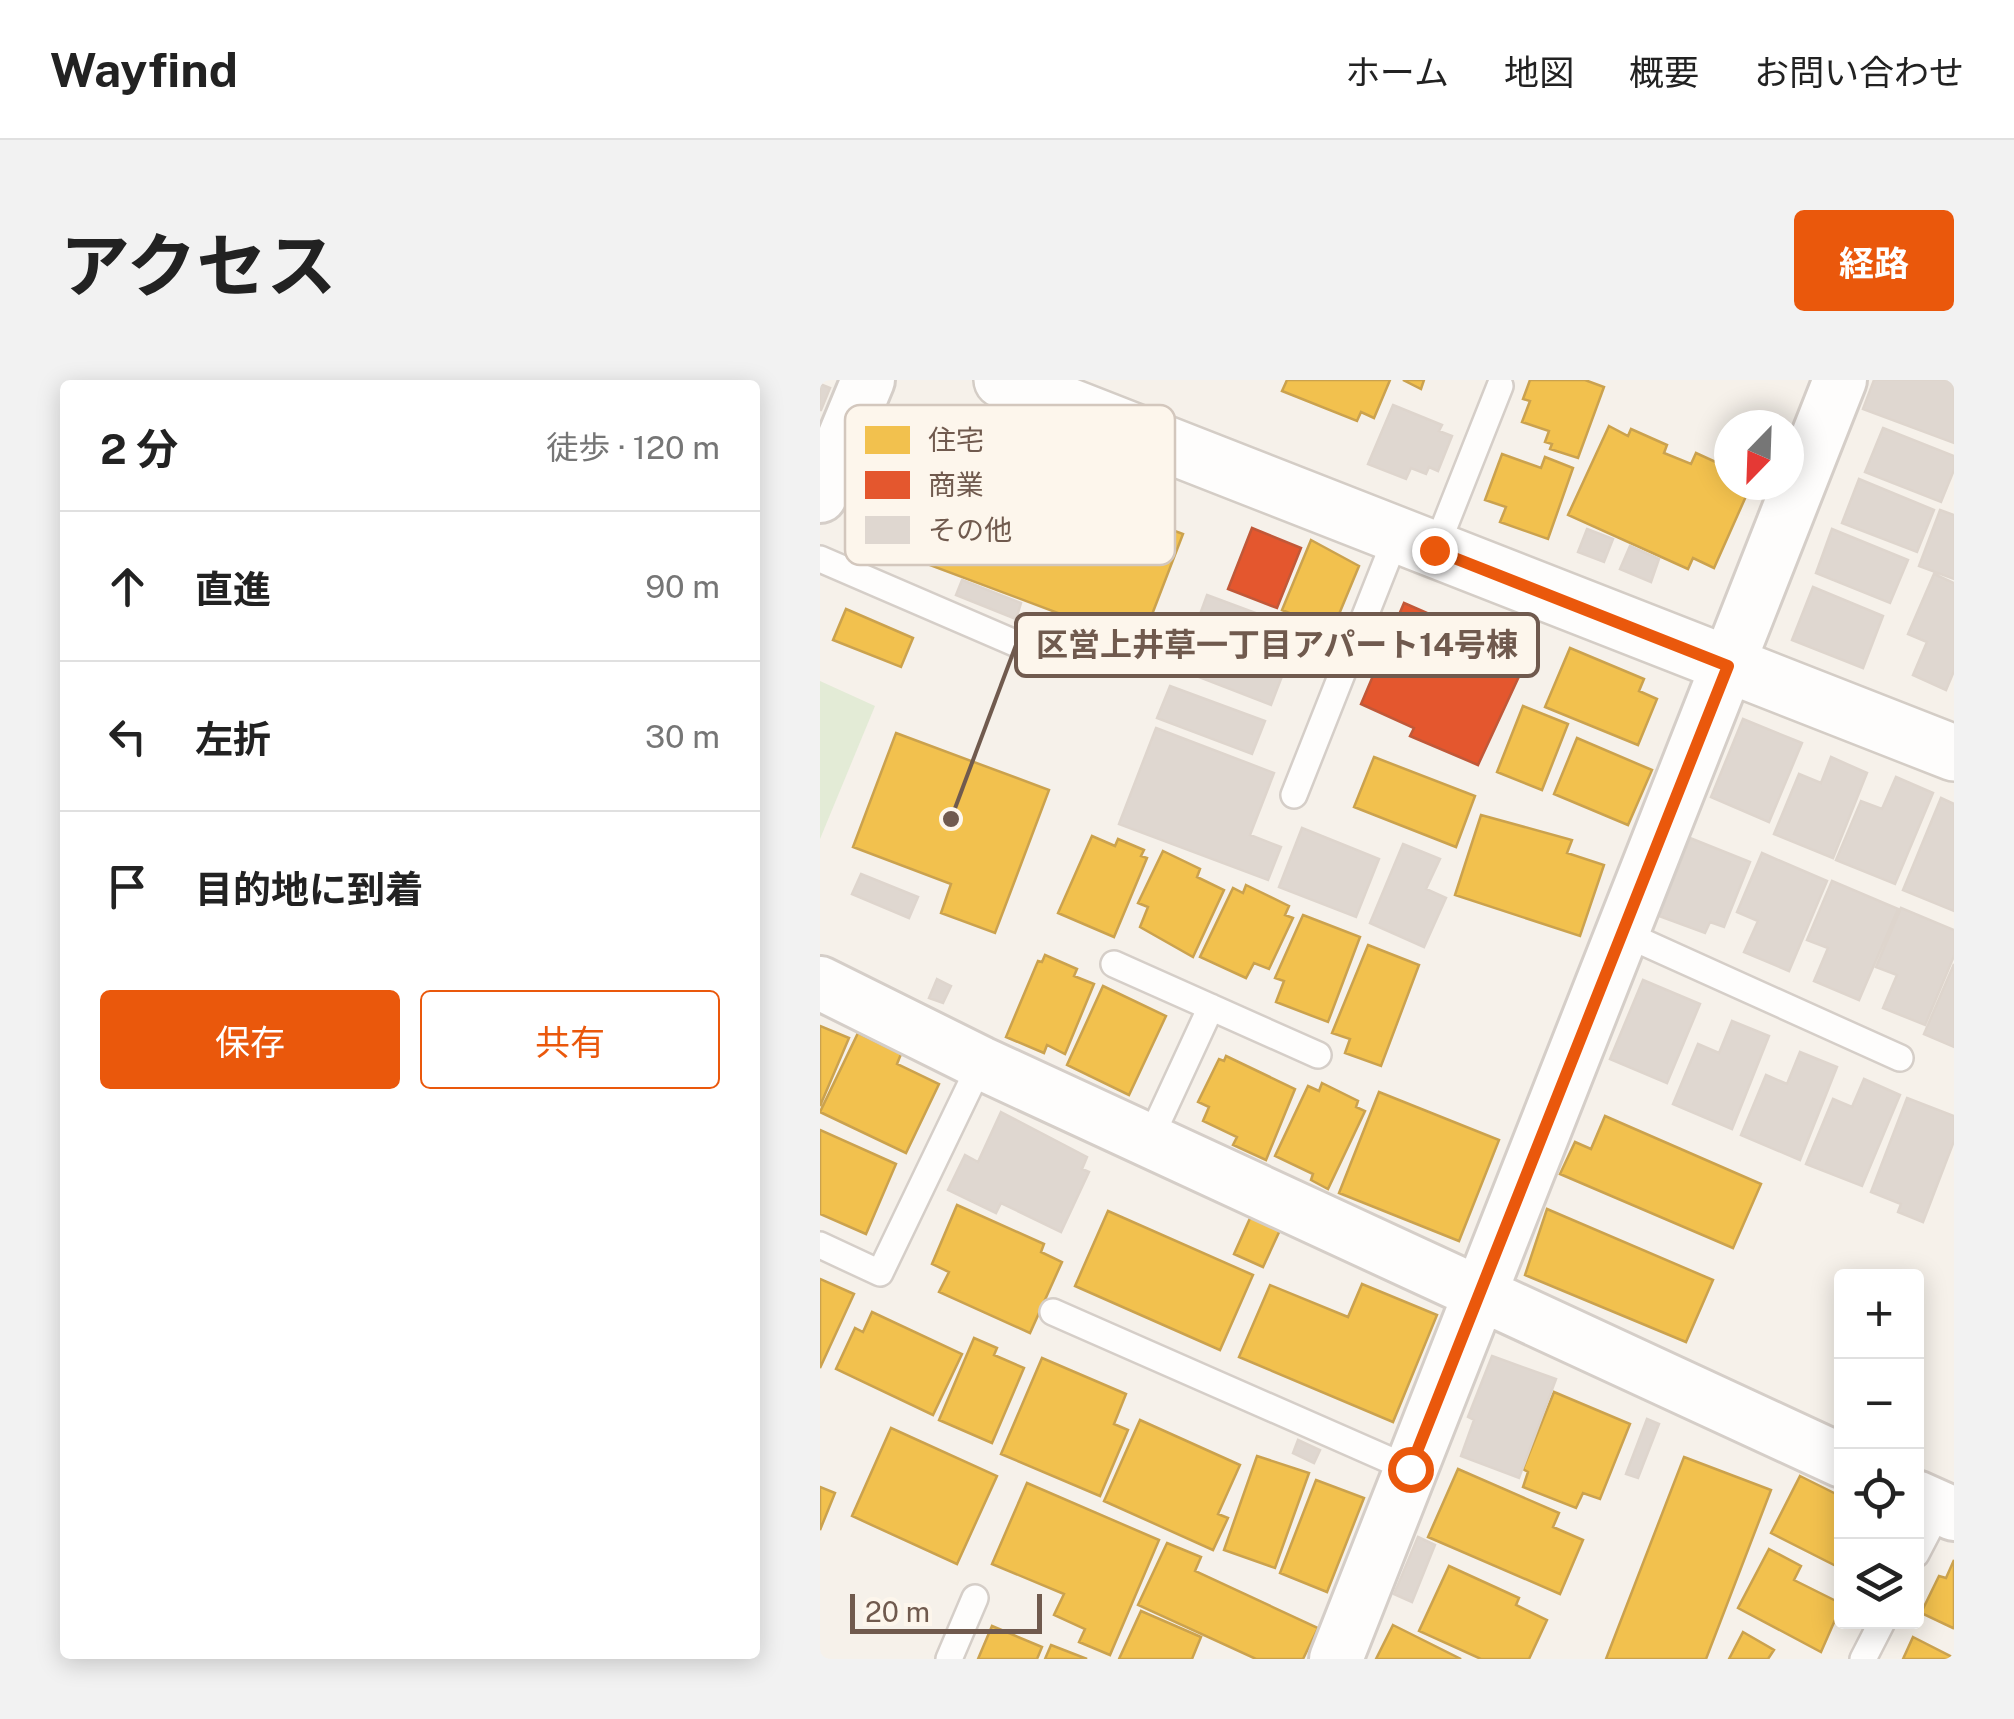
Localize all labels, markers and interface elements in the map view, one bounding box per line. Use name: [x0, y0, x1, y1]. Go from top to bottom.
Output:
text: Wayfind: [50, 41, 238, 98]
text: ホーム: [1345, 52, 1449, 93]
text: 地図: [1504, 52, 1574, 93]
text: 概要: [1629, 52, 1699, 93]
text: お問い合わせ: [1754, 52, 1964, 93]
button: 経路: [1794, 210, 1954, 311]
text: アクセス: [60, 224, 337, 307]
legend: [845, 405, 1175, 565]
north arrow: [1714, 410, 1804, 500]
text: 住宅: [928, 423, 984, 456]
text: 2 分: [100, 424, 178, 473]
text: 徒歩 · 120 m: [546, 429, 720, 466]
text: 商業: [928, 468, 984, 501]
text: その他: [928, 513, 1012, 546]
route end: [1412, 528, 1458, 574]
icon: ahead: [100, 559, 155, 614]
text: 直進: [195, 567, 271, 612]
text: 90 m: [645, 568, 720, 605]
callout: 区営上井草一丁目アパート14号棟: [1016, 614, 1538, 676]
text: 区営上井草一丁目アパート14号棟: [1036, 626, 1518, 663]
icon: left: [100, 709, 155, 764]
text: 左折: [195, 717, 271, 762]
text: 30 m: [645, 718, 720, 755]
icon: arrive: [100, 859, 155, 914]
text: 目的地に到着: [195, 867, 423, 912]
button: 保存: [100, 990, 400, 1089]
button: 共有: [420, 990, 720, 1089]
map controls: [1834, 1269, 1924, 1629]
button: +: [1834, 1269, 1924, 1359]
button: −: [1834, 1359, 1924, 1449]
route start: [1388, 1447, 1434, 1493]
button: locate: [1834, 1449, 1924, 1539]
button: layers: [1834, 1539, 1924, 1629]
scale bar: [850, 1589, 1042, 1634]
text: 20 m: [865, 1595, 930, 1628]

